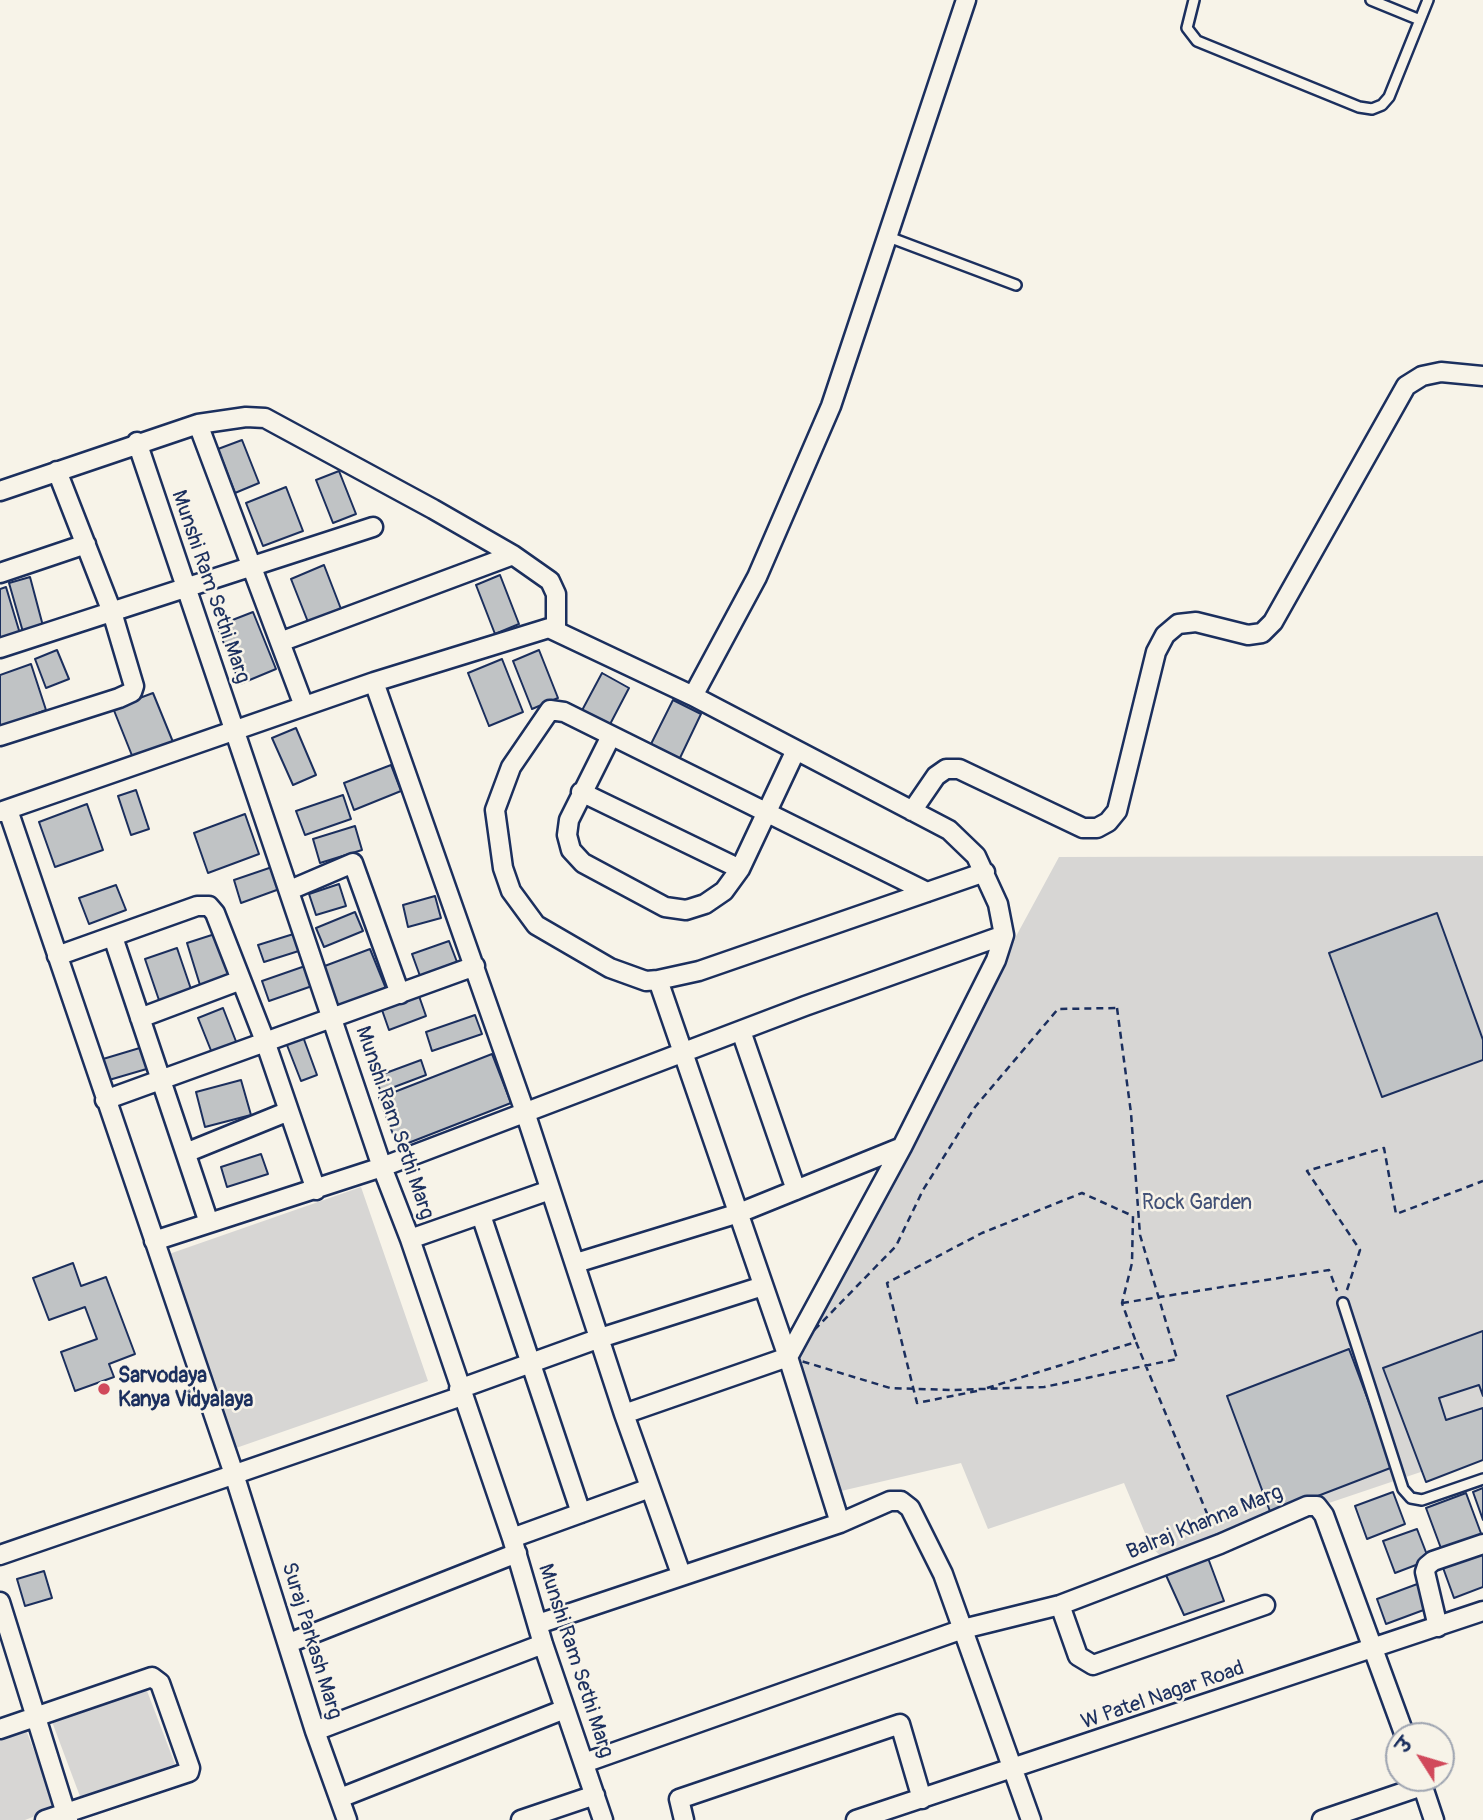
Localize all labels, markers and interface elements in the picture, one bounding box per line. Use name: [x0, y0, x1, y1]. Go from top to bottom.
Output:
street label: Munshi Ram Sethi Marg: [165, 487, 255, 687]
street label: Munshi Ram Sethi Marg: [349, 1023, 439, 1223]
park label: Rock Garden: [1142, 1191, 1252, 1217]
place label: Sarvodaya Kanya Vidyalaya: [118, 1364, 253, 1414]
marker: Sarvodaya Kanya Vidyalaya: [96, 1381, 112, 1397]
street label: Balraj Khanna Marg: [1123, 1480, 1287, 1566]
street label: Suraj Parkash Marg: [275, 1560, 347, 1722]
street label: Munshi Ram Sethi Marg: [532, 1561, 618, 1761]
street label: W Patel Nagar Road: [1078, 1656, 1248, 1736]
north arrow: [1385, 1722, 1455, 1792]
text: उ: [1391, 1733, 1418, 1758]

